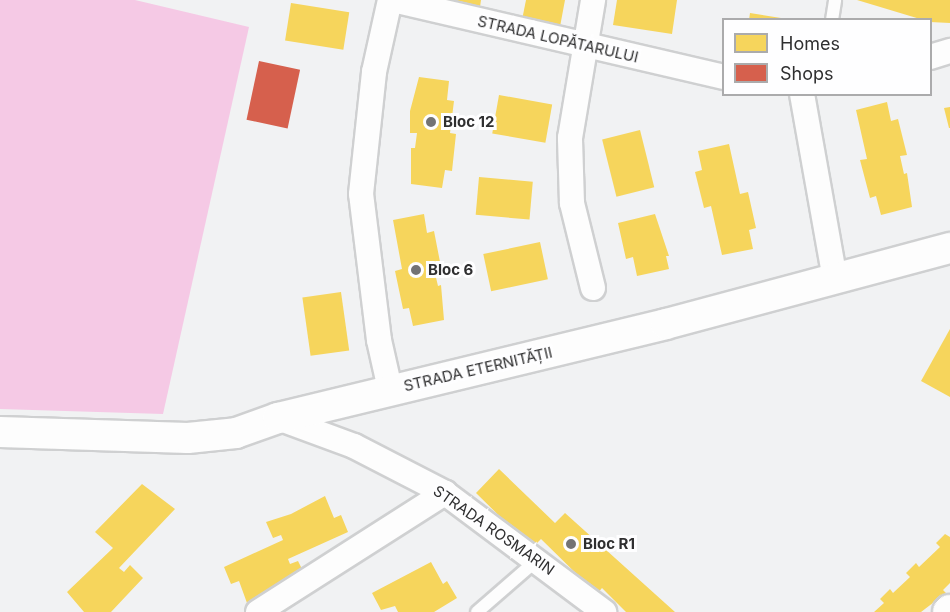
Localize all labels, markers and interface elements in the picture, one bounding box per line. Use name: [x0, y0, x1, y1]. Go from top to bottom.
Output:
street label: STRADA LOPĂTARULUI: [476, 12, 640, 66]
legend: [722, 18, 932, 96]
text: Homes: [780, 33, 840, 54]
text: Shops: [780, 63, 834, 84]
place label: Bloc 12: [443, 113, 494, 131]
marker: Bloc 12: [424, 115, 438, 129]
place label: Bloc 6: [428, 261, 473, 279]
marker: Bloc 6: [409, 263, 423, 277]
street label: STRADA ETERNITĂȚII: [402, 343, 554, 395]
street label: STRADA ROSMARIN: [430, 481, 558, 579]
place label: Bloc R1: [583, 535, 635, 553]
marker: Bloc R1: [564, 537, 578, 551]

